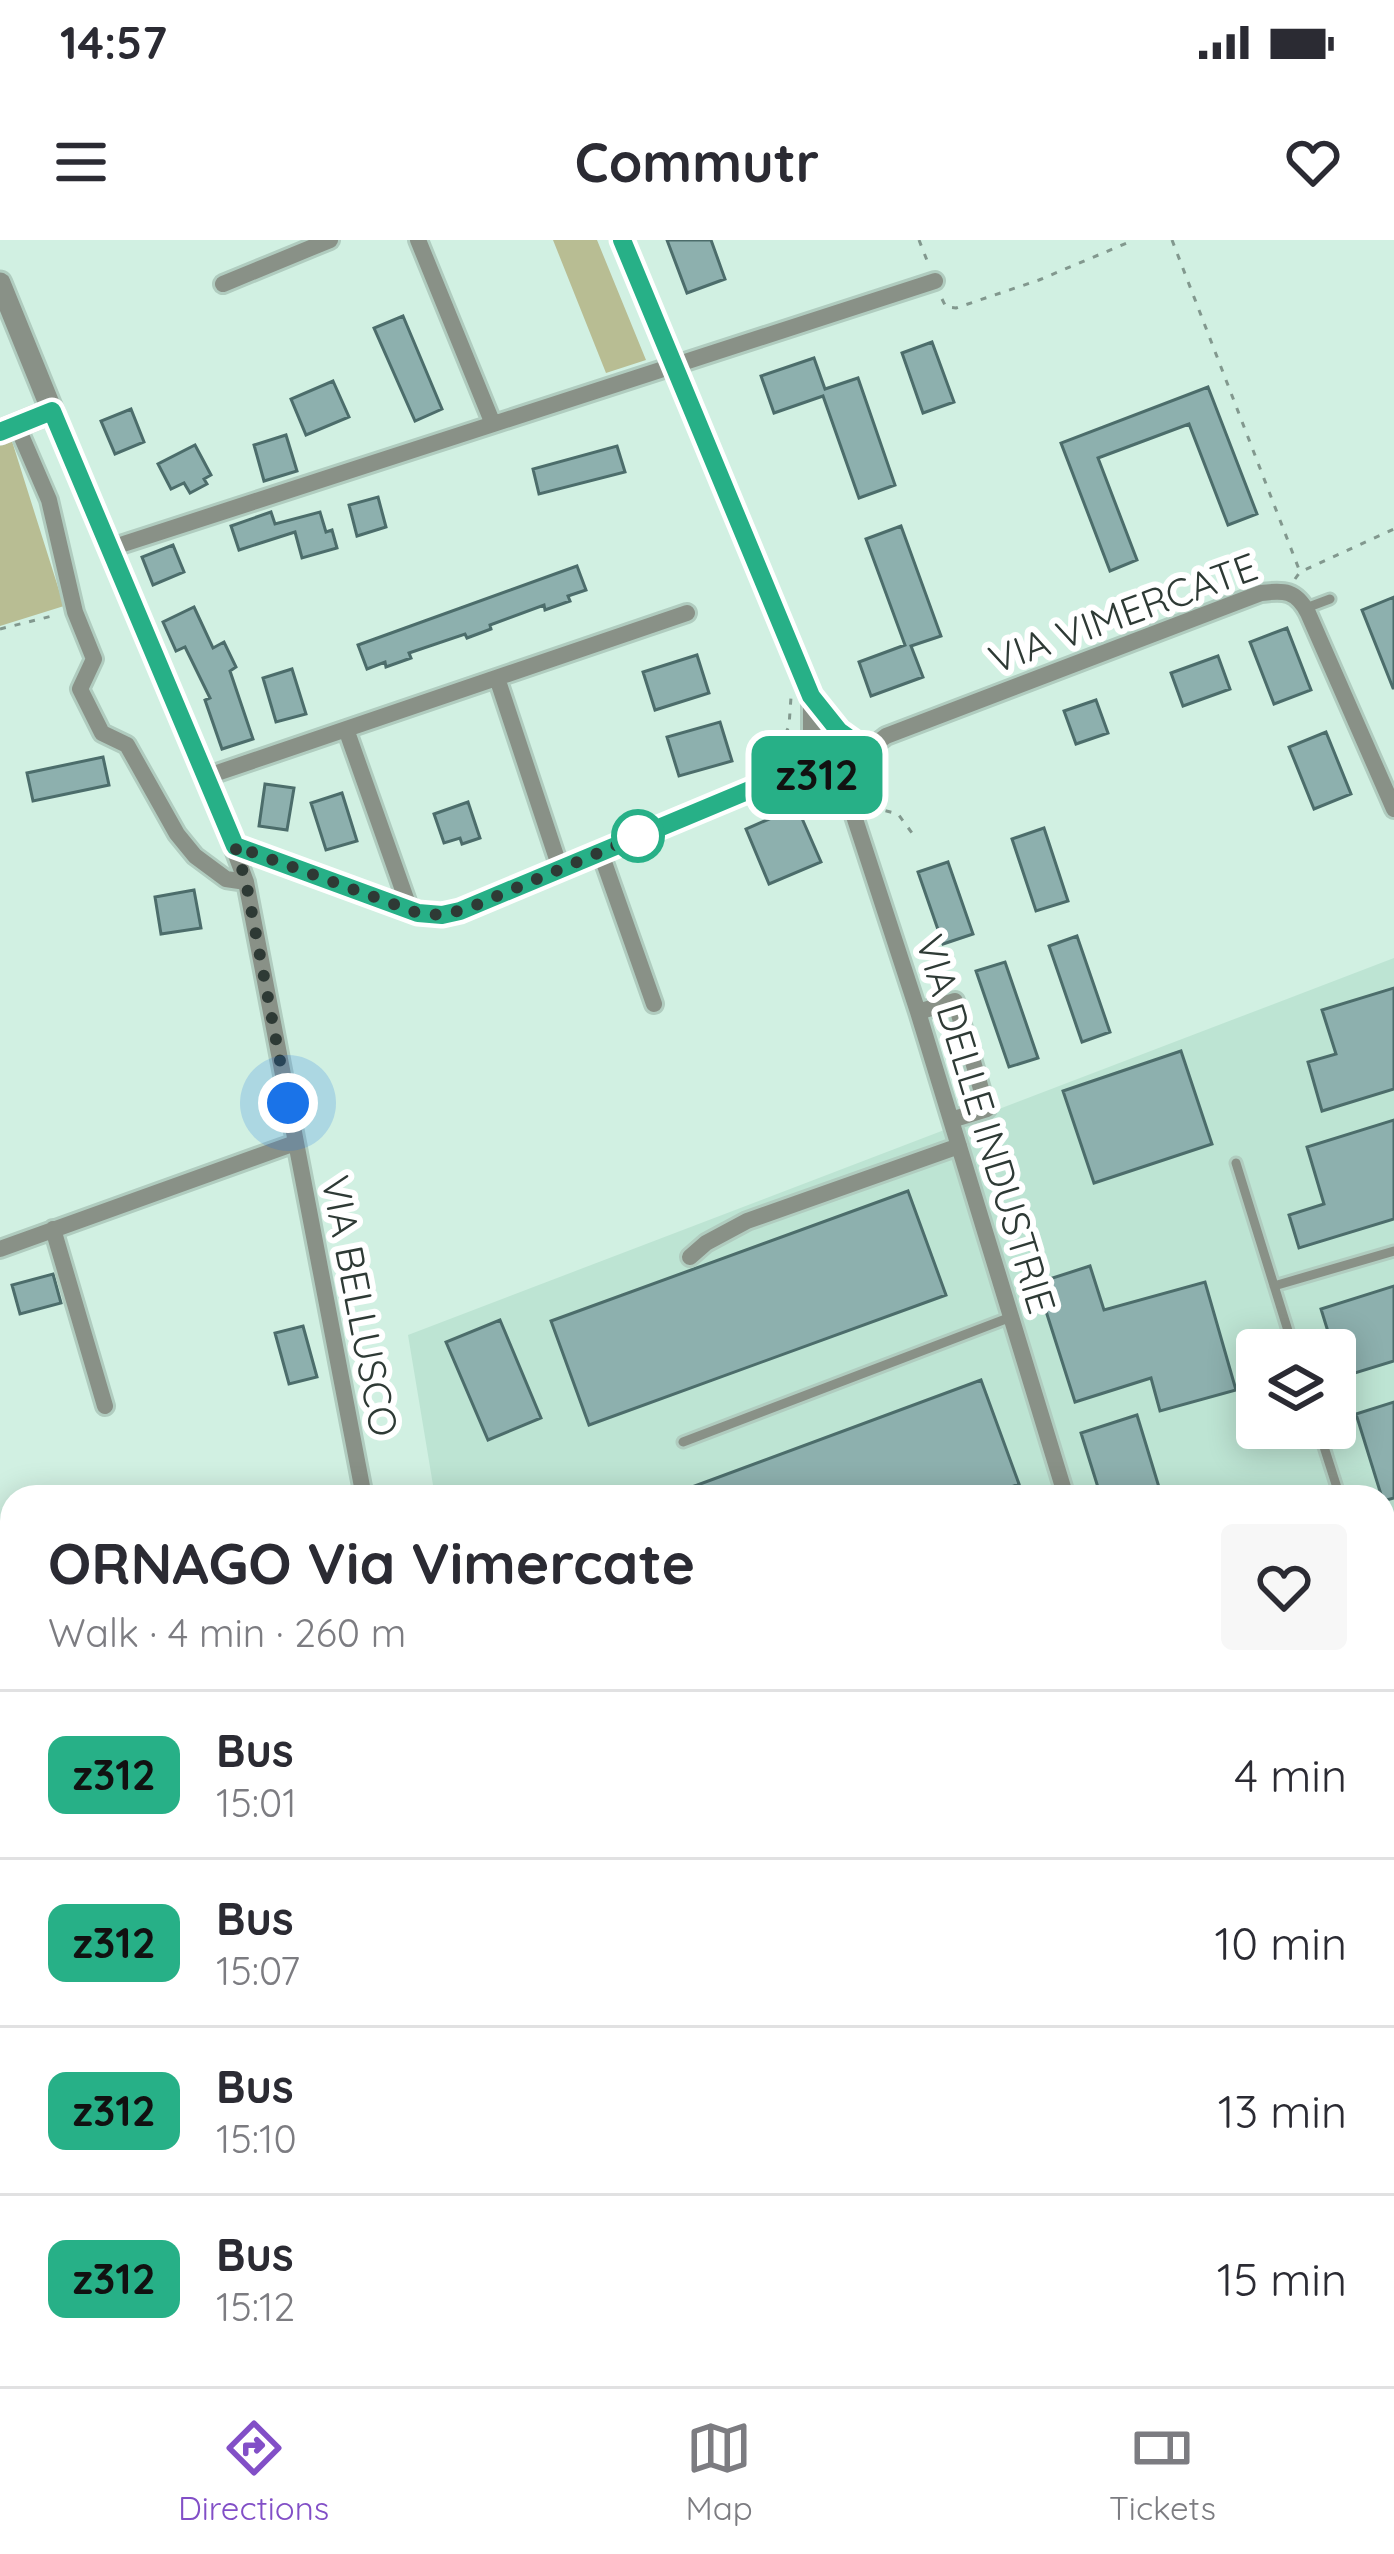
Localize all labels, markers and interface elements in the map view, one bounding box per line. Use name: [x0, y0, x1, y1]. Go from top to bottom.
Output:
text: 14:57: [60, 14, 167, 70]
text: Commutr: [575, 128, 819, 196]
icon: menu: [48, 129, 114, 195]
icon: heart: [1280, 129, 1346, 195]
street label: VIA VIMERCATE: [982, 541, 1264, 684]
line badge: z312: [733, 736, 901, 814]
text: z312: [775, 748, 859, 801]
unlabelled marker: [613, 811, 663, 861]
street label: VIA DELLE INDUSTRIE: [906, 929, 1067, 1319]
your location: [258, 1073, 318, 1133]
street label: VIA BELLUSCO: [311, 1171, 410, 1440]
map controls: [1236, 1329, 1356, 1449]
button: layers: [1236, 1329, 1356, 1449]
button: heart: [1221, 1524, 1347, 1650]
text: ORNAGO Via Vimercate: [48, 1527, 695, 1598]
text: Walk · 4 min · 260 m: [48, 1608, 406, 1657]
text: Bus: [216, 1722, 294, 1778]
text: 4 min: [1234, 1747, 1347, 1803]
text: z312: [72, 1748, 156, 1801]
text: 15:01: [216, 1778, 297, 1827]
text: Bus: [216, 1890, 294, 1946]
text: 10 min: [1215, 1915, 1347, 1971]
text: z312: [72, 1916, 156, 1969]
text: 15:07: [216, 1946, 300, 1995]
text: Bus: [216, 2058, 294, 2114]
text: 13 min: [1218, 2083, 1347, 2139]
text: z312: [72, 2084, 156, 2137]
text: 15:10: [216, 2114, 297, 2163]
text: Bus: [216, 2226, 294, 2282]
text: 15 min: [1217, 2251, 1347, 2307]
text: z312: [72, 2252, 156, 2305]
text: 15:12: [216, 2282, 295, 2331]
tab: Directions: [178, 2415, 329, 2528]
tab: Map: [685, 2415, 753, 2528]
tab: Tickets: [1109, 2415, 1216, 2528]

